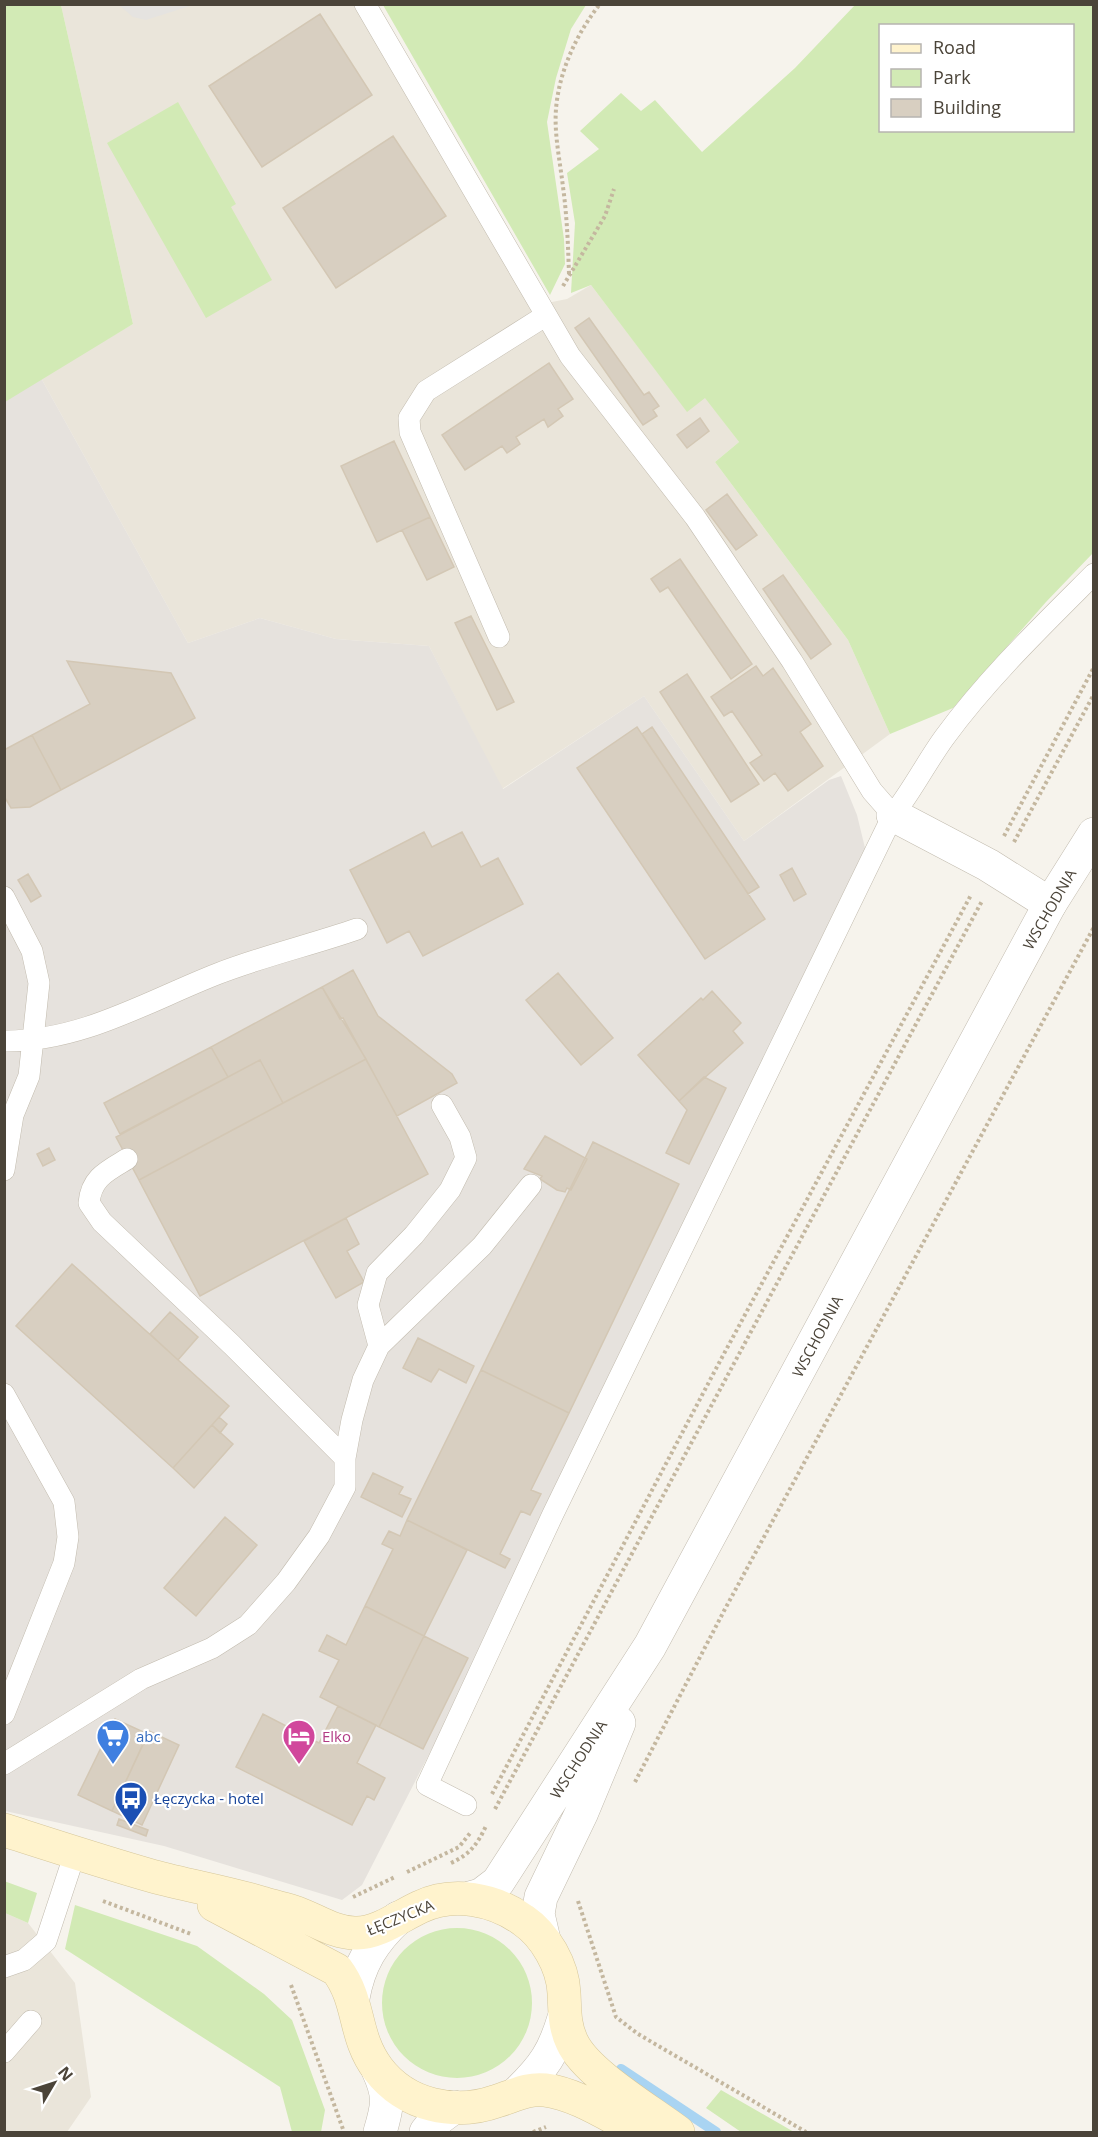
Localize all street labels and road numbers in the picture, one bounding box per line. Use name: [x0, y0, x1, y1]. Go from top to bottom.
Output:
street label: WSCHODNIA: [1018, 865, 1080, 953]
street label: WSCHODNIA: [787, 1291, 847, 1380]
street label: WSCHODNIA: [545, 1715, 611, 1802]
street label: ŁĘCZYCKA: [363, 1894, 437, 1940]

